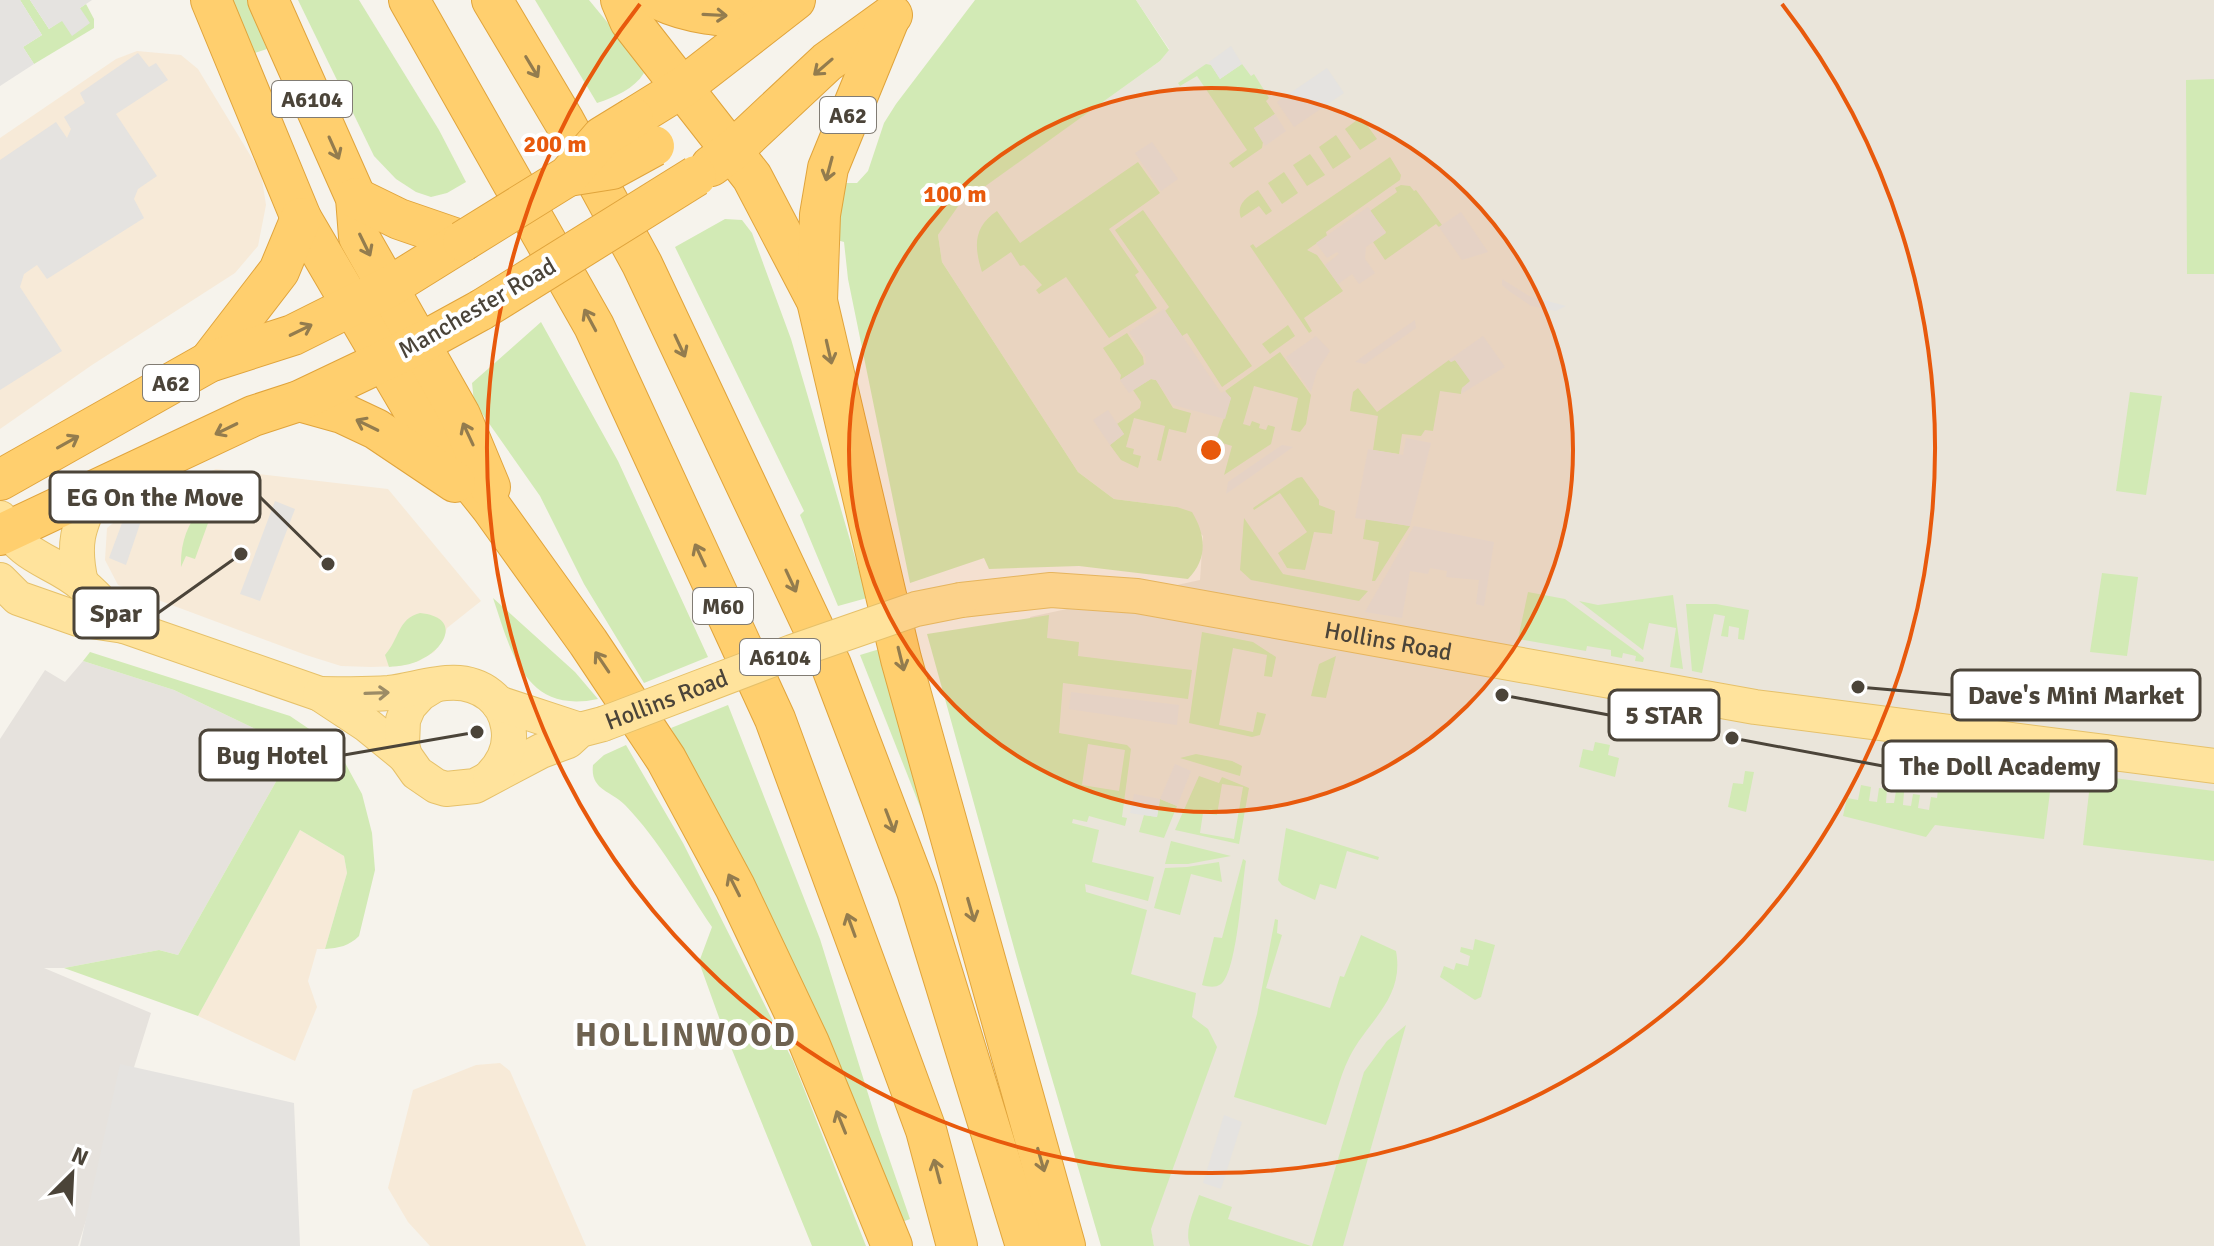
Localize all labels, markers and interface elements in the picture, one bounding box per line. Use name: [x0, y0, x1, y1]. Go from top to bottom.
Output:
one-way arrow: [701, 8, 728, 23]
one-way arrow: [524, 55, 540, 78]
one-way arrow: [813, 57, 833, 75]
road number: A6104: [272, 81, 352, 117]
road number: A62: [820, 97, 876, 133]
text: 200 m: [523, 129, 587, 159]
one-way arrow: [327, 135, 342, 160]
one-way arrow: [821, 155, 836, 181]
text: 100 m: [923, 179, 987, 209]
one-way arrow: [358, 232, 373, 256]
street label: Manchester Road: [393, 251, 561, 365]
one-way arrow: [581, 308, 597, 332]
one-way arrow: [289, 322, 313, 337]
one-way arrow: [673, 334, 688, 358]
one-way arrow: [822, 338, 837, 364]
road number: A62: [143, 365, 199, 401]
one-way arrow: [355, 417, 379, 432]
one-way arrow: [215, 422, 239, 437]
one-way arrow: [460, 422, 475, 446]
one-way arrow: [56, 433, 79, 449]
centre of rings: [1197, 436, 1225, 464]
callout: EG On the Move: [50, 472, 260, 522]
text: EG On the Move: [66, 482, 244, 514]
one-way arrow: [692, 544, 707, 568]
one-way arrow: [784, 569, 799, 593]
callout: Spar: [74, 588, 158, 638]
road number: M60: [693, 588, 753, 624]
text: Spar: [90, 598, 143, 630]
street label: Hollins Road: [1322, 615, 1454, 667]
road number: A6104: [740, 639, 820, 675]
one-way arrow: [895, 646, 910, 672]
one-way arrow: [593, 651, 610, 673]
street label: Hollins Road: [601, 663, 732, 737]
callout: Dave's Mini Market: [1952, 670, 2200, 720]
text: Dave's Mini Market: [1968, 680, 2185, 712]
one-way arrow: [363, 685, 390, 700]
callout: 5 STAR: [1609, 690, 1719, 740]
text: 5 STAR: [1625, 700, 1703, 732]
callout: Bug Hotel: [200, 730, 344, 780]
text: Bug Hotel: [216, 740, 328, 772]
callout: The Doll Academy: [1883, 741, 2116, 791]
text: The Doll Academy: [1899, 751, 2101, 783]
one-way arrow: [884, 808, 898, 833]
one-way arrow: [725, 874, 741, 898]
one-way arrow: [964, 896, 979, 922]
one-way arrow: [843, 913, 857, 938]
district label: HOLLINWOOD: [575, 1016, 797, 1055]
one-way arrow: [833, 1110, 847, 1135]
north arrow: [32, 1134, 112, 1214]
text: N: [67, 1141, 92, 1172]
one-way arrow: [1034, 1147, 1049, 1173]
one-way arrow: [928, 1158, 943, 1184]

